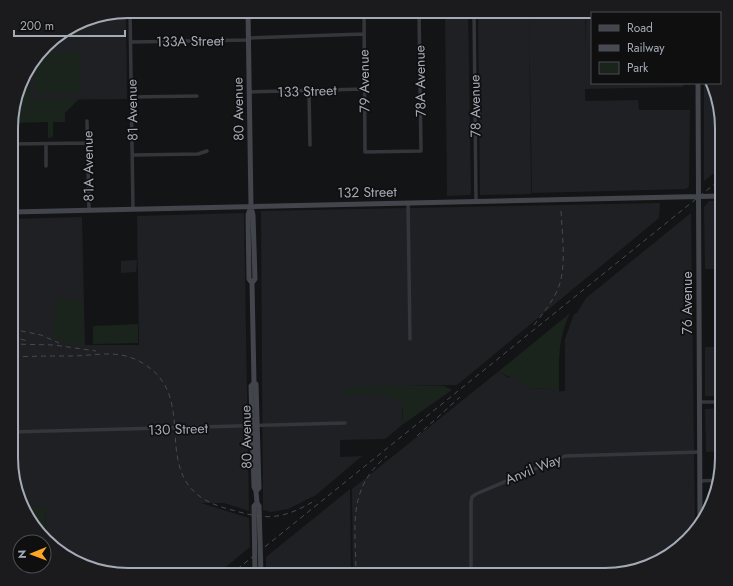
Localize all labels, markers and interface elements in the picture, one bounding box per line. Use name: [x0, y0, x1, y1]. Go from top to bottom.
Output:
scale bar: [14, 12, 125, 38]
legend: [591, 12, 721, 84]
text: 200 m: [20, 17, 54, 35]
text: Road: [627, 19, 653, 37]
street label: 133A Street: [156, 30, 225, 52]
text: Railway: [627, 39, 665, 57]
street label: 78A Avenue: [409, 45, 431, 117]
street label: 79 Avenue: [353, 49, 375, 113]
text: Park: [627, 59, 649, 77]
street label: 78 Avenue: [464, 74, 486, 138]
street label: 80 Avenue: [227, 77, 249, 141]
street label: 81 Avenue: [121, 79, 143, 141]
street label: 133 Street: [277, 80, 338, 102]
street label: 81A Avenue: [77, 130, 99, 202]
street label: 132 Street: [337, 181, 398, 203]
street label: 76 Avenue: [677, 271, 697, 335]
street label: 80 Avenue: [235, 405, 257, 469]
street label: 130 Street: [148, 418, 209, 440]
street label: Anvil Way: [502, 448, 565, 489]
north arrow: [12, 534, 52, 574]
text: N: [14, 550, 30, 559]

